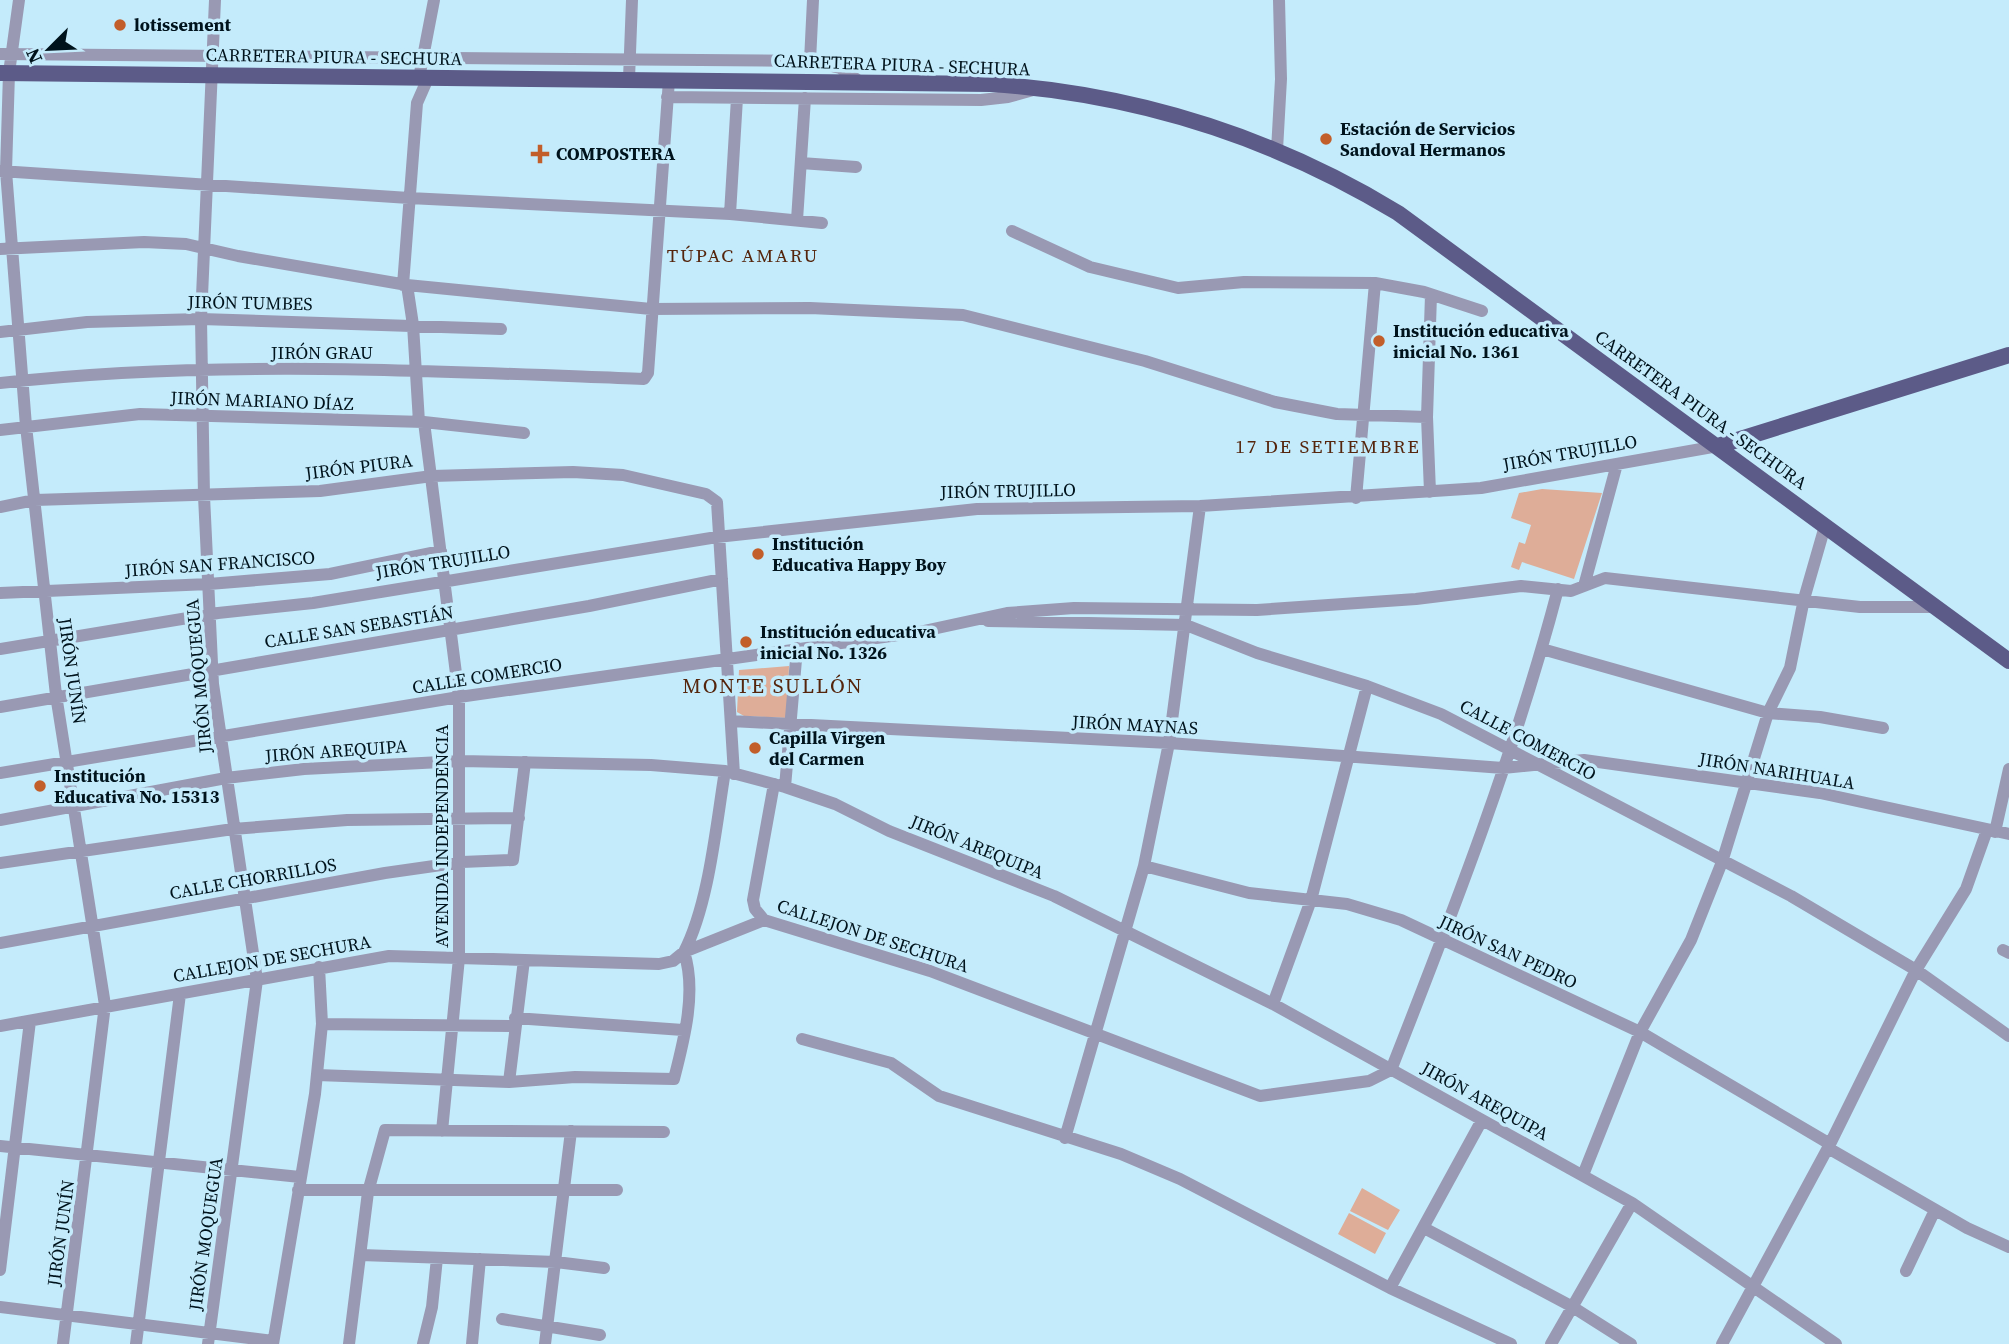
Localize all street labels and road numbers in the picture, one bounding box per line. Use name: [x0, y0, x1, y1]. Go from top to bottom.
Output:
street label: CARRETERA PIURA - SECHURA: [205, 42, 463, 71]
street label: CARRETERA PIURA - SECHURA: [773, 48, 1031, 81]
street label: JIRÓN TUMBES: [186, 289, 313, 316]
street label: CARRETERA PIURA - SECHURA: [1590, 324, 1813, 495]
street label: JIRÓN GRAU: [270, 340, 373, 365]
street label: JIRÓN MARIANO DÍAZ: [169, 385, 354, 416]
street label: JIRÓN TRUJILLO: [1500, 428, 1639, 477]
street label: JIRÓN PIURA: [303, 447, 414, 486]
street label: JIRÓN TRUJILLO: [939, 477, 1076, 504]
street label: JIRÓN TRUJILLO: [373, 539, 512, 585]
street label: JIRÓN SAN FRANCISCO: [123, 544, 316, 583]
street label: JIRÓN MOQUEGUA: [179, 598, 218, 755]
street label: CALLE SAN SEBASTIÁN: [263, 599, 455, 654]
street label: JIRÓN JUNÍN: [53, 615, 92, 726]
street label: CALLE COMERCIO: [410, 651, 564, 700]
street label: CALLE COMERCIO: [1456, 693, 1601, 786]
street label: JIRÓN MAYNAS: [1070, 709, 1199, 740]
street label: AVENIDA INDEPENDENCIA: [429, 724, 454, 948]
street label: JIRÓN AREQUIPA: [263, 733, 408, 768]
street label: JIRÓN NARIHUALA: [1696, 746, 1857, 795]
street label: JIRÓN AREQUIPA: [906, 808, 1048, 885]
street label: CALLE CHORRILLOS: [167, 852, 338, 906]
street label: CALLEJON DE SECHURA: [774, 893, 972, 978]
street label: JIRÓN SAN PEDRO: [1434, 908, 1582, 995]
street label: CALLEJON DE SECHURA: [171, 929, 373, 988]
street label: JIRÓN AREQUIPA: [1416, 1055, 1553, 1146]
street label: JIRÓN MOQUEGUA: [182, 1156, 229, 1313]
street label: JIRÓN JUNÍN: [41, 1178, 80, 1289]

